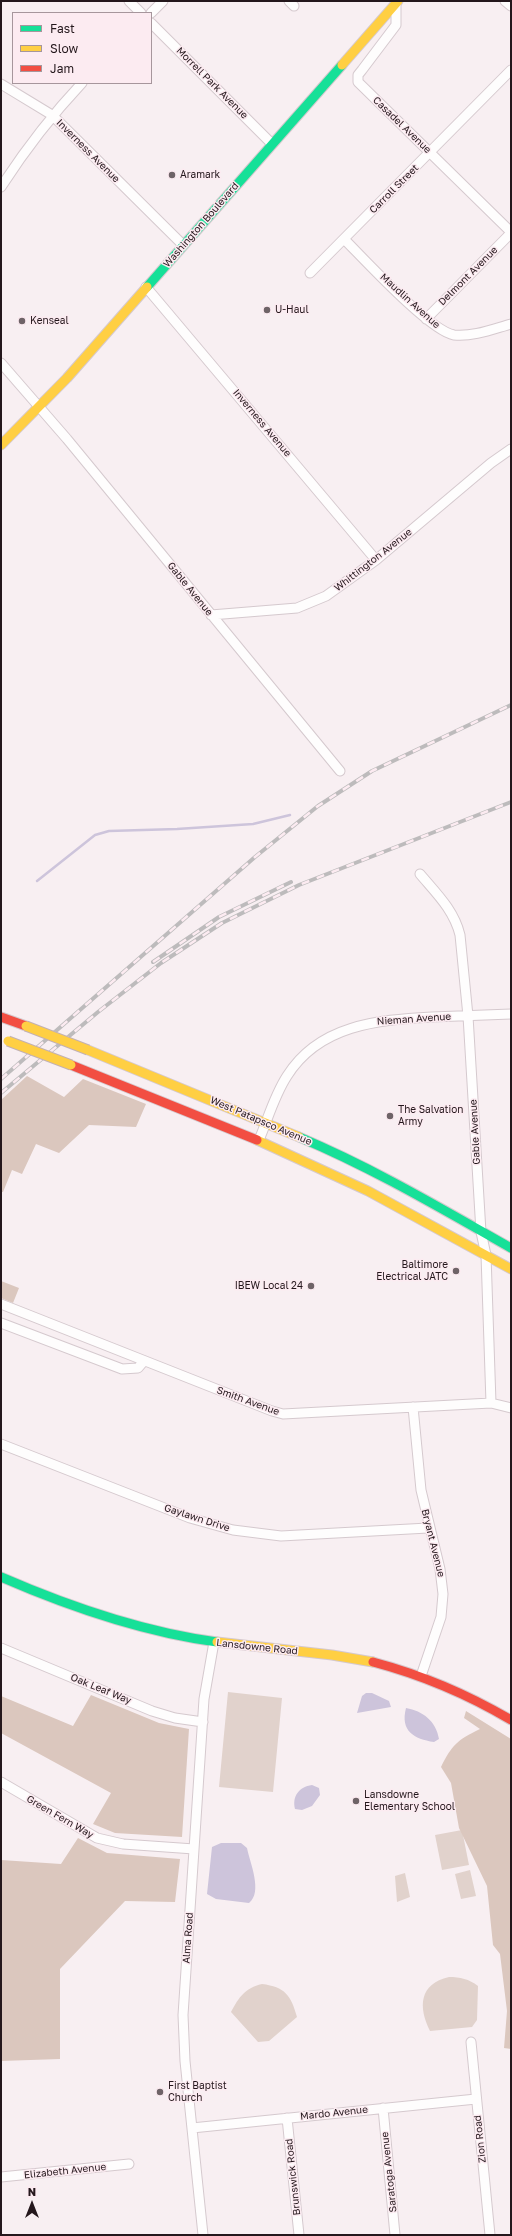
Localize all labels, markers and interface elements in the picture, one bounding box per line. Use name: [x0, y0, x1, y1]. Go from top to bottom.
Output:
legend: [12, 12, 152, 84]
text: Fast: [50, 21, 75, 36]
text: Slow: [50, 41, 78, 56]
street label: Morrell Park Avenue: [174, 45, 250, 121]
text: Jam: [50, 61, 74, 76]
street label: Casadel Avenue: [370, 94, 434, 156]
street label: Inverness Avenue: [54, 117, 122, 185]
street label: Carroll Street: [367, 162, 421, 216]
place label: Aramark: [180, 169, 220, 181]
marker: Aramark: [167, 170, 177, 180]
street label: Washington Boulevard: [161, 180, 241, 270]
street label: Delmont Avenue: [436, 244, 500, 308]
street label: Maudlin Avenue: [378, 271, 442, 331]
place label: U-Haul: [275, 304, 309, 316]
marker: U-Haul: [262, 305, 272, 315]
place label: Kenseal: [30, 315, 69, 327]
marker: Kenseal: [17, 316, 27, 326]
street label: Inverness Avenue: [230, 387, 294, 459]
street label: Whittington Avenue: [332, 526, 414, 594]
street label: Gable Avenue: [165, 560, 215, 618]
street label: Nieman Avenue: [376, 1010, 452, 1028]
street label: West Patapsco Avenue: [208, 1094, 314, 1148]
street label: Gable Avenue: [467, 1099, 483, 1165]
place label: The Salvation Army: [398, 1104, 463, 1128]
marker: The Salvation Army: [385, 1111, 395, 1121]
place label: Baltimore Electrical JATC: [376, 1259, 448, 1282]
marker: Baltimore Electrical JATC: [451, 1266, 461, 1276]
place label: IBEW Local 24: [235, 1280, 303, 1292]
marker: IBEW Local 24: [306, 1281, 316, 1291]
street label: Smith Avenue: [215, 1384, 281, 1418]
street label: Gaylawn Drive: [163, 1502, 231, 1534]
street label: Bryant Avenue: [419, 1508, 447, 1578]
street label: Lansdowne Road: [216, 1637, 298, 1657]
street label: Oak Leaf Way: [69, 1671, 133, 1707]
place label: Lansdowne Elementary School: [364, 1789, 455, 1812]
street label: Green Fern Way: [24, 1793, 96, 1841]
marker: Lansdowne Elementary School: [351, 1796, 361, 1806]
street label: Alma Road: [180, 1912, 196, 1964]
place label: First Baptist Church: [168, 2080, 227, 2104]
marker: First Baptist Church: [155, 2087, 165, 2097]
street label: Mardo Avenue: [300, 2103, 368, 2123]
street label: Zion Road: [472, 2115, 488, 2163]
street label: Saratoga Avenue: [379, 2131, 399, 2213]
street label: Brunswick Road: [283, 2138, 303, 2216]
street label: Elizabeth Avenue: [23, 2161, 107, 2181]
north arrow: [12, 2184, 52, 2224]
text: N: [28, 2185, 36, 2198]

